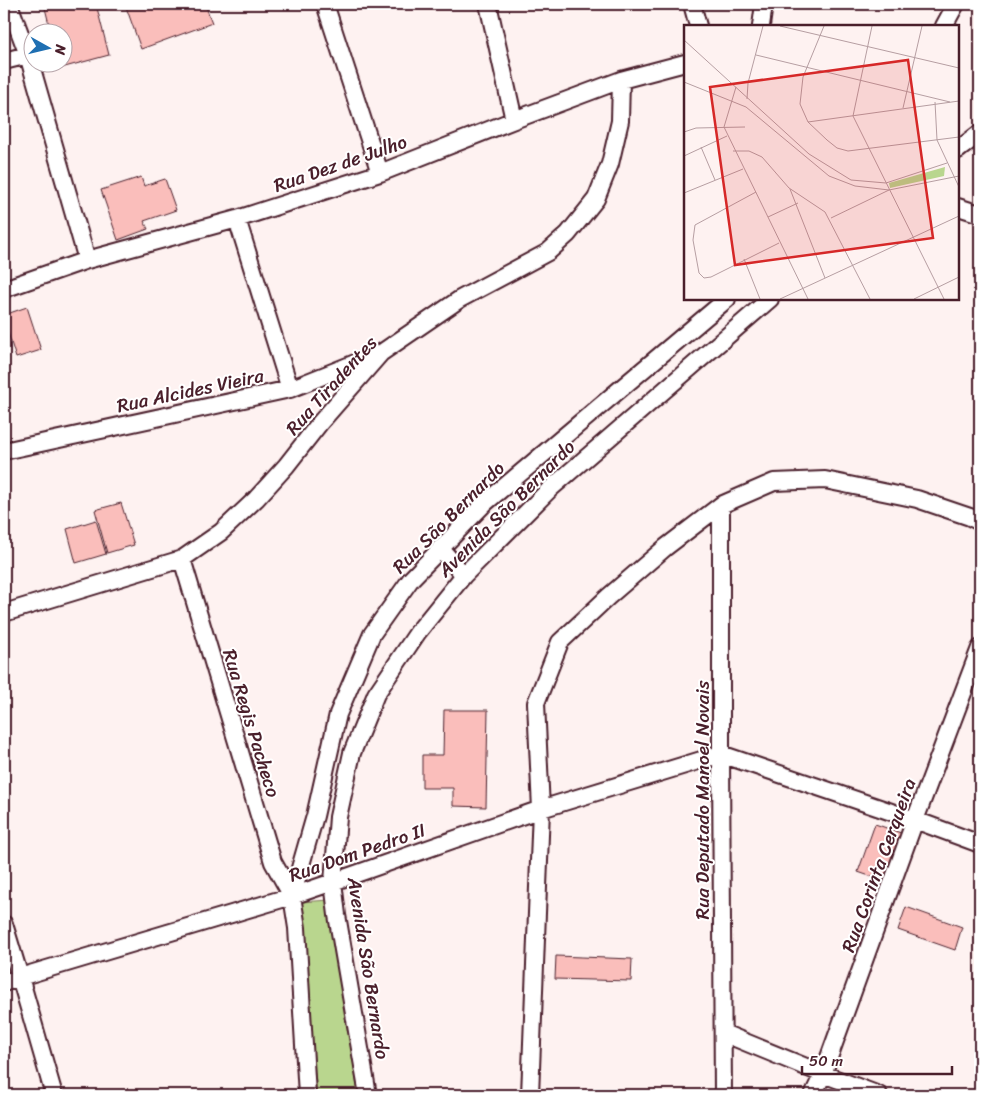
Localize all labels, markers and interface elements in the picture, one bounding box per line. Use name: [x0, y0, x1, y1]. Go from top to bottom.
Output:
north arrow: [22, 22, 72, 72]
inset map: [684, 25, 959, 300]
text: N: [47, 42, 74, 57]
street label: Rua Dez de Julho: [269, 125, 411, 202]
street label: Rua Tiradentes: [277, 328, 386, 443]
street label: Rua Alcides Vieira: [114, 359, 267, 422]
street label: Avenida São Bernardo: [429, 431, 583, 586]
street label: Rua São Bernardo: [384, 453, 513, 582]
street label: Rua Regis Pacheco: [213, 645, 290, 802]
street label: Rua Deputado Manoel Novais: [686, 680, 719, 919]
street label: Rua Corinta Cerqueira: [832, 773, 926, 957]
street label: Rua Dom Pedro II: [284, 814, 430, 891]
street label: Avenida São Bernardo: [338, 874, 399, 1062]
scale bar: [802, 1044, 952, 1076]
text: 50 m: [809, 1048, 844, 1074]

